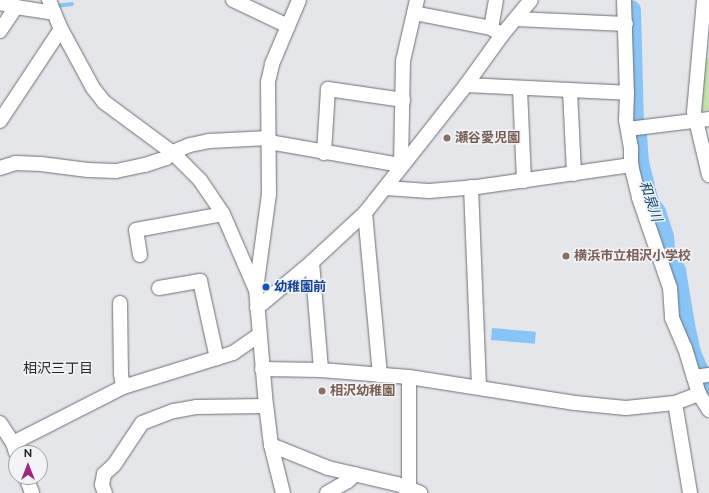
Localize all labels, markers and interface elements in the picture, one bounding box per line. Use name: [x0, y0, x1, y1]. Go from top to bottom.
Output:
place label: 瀬谷愛児園: [455, 130, 520, 146]
marker: 瀬谷愛児園: [442, 133, 452, 143]
water label: 和泉川: [636, 178, 666, 224]
place label: 横浜市立相沢小学校: [574, 248, 691, 264]
marker: 横浜市立相沢小学校: [561, 251, 571, 261]
place label: 幼稚園前: [274, 279, 326, 295]
marker: 幼稚園前: [261, 282, 271, 292]
district label: 相沢三丁目: [23, 360, 93, 376]
place label: 相沢幼稚園: [330, 383, 395, 399]
marker: 相沢幼稚園: [317, 386, 327, 396]
north arrow: [8, 445, 48, 485]
text: N: [24, 447, 32, 460]

